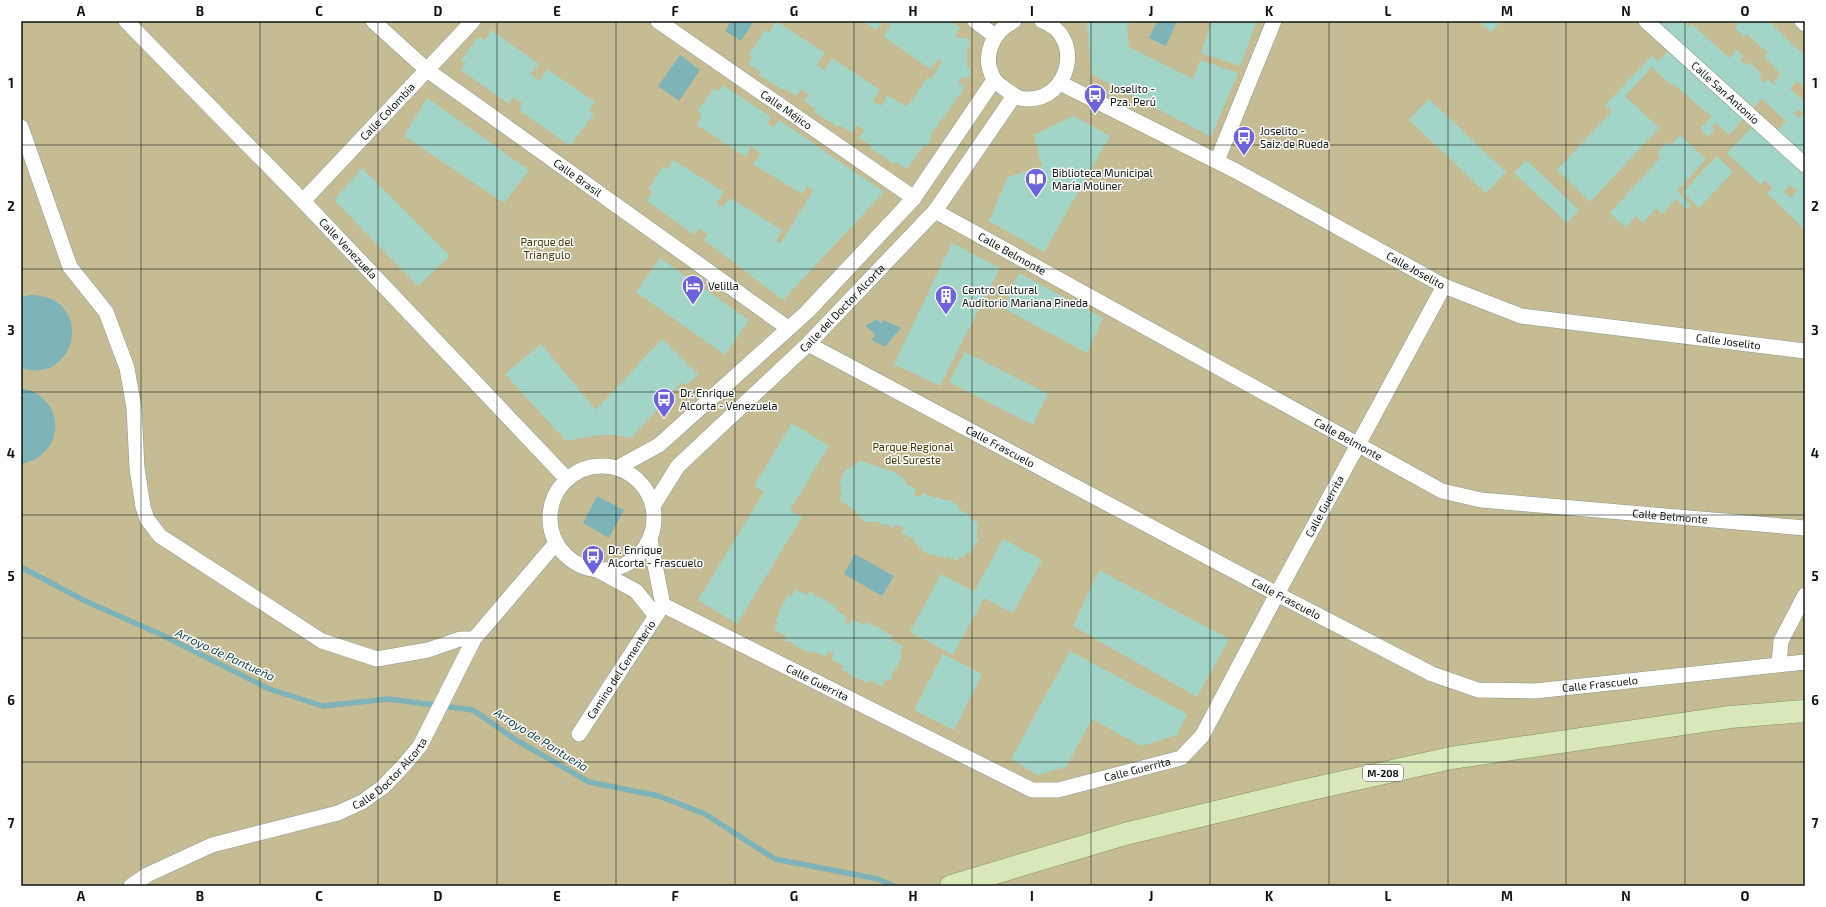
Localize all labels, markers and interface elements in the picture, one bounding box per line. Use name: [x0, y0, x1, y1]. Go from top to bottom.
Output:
text: A: [77, 3, 86, 19]
text: B: [196, 3, 204, 19]
text: C: [315, 3, 323, 19]
text: D: [434, 3, 443, 19]
text: E: [553, 3, 561, 19]
text: F: [671, 3, 679, 19]
text: G: [790, 3, 798, 19]
text: H: [909, 3, 918, 19]
text: I: [1030, 3, 1034, 19]
text: J: [1149, 3, 1153, 19]
text: K: [1265, 3, 1274, 19]
text: L: [1385, 3, 1392, 19]
text: M: [1501, 3, 1513, 19]
text: N: [1621, 3, 1631, 19]
text: O: [1741, 3, 1750, 19]
street label: Calle San Antonio: [1689, 58, 1762, 127]
text: 1: [8, 75, 14, 91]
text: 1: [1812, 75, 1818, 91]
street label: Calle Colombia: [357, 80, 417, 143]
bus stop icon: Joselito - Pza. Perú: [1082, 82, 1108, 115]
place label: Joselito - Pza. Perú: [1110, 82, 1156, 108]
street label: Calle Méjico: [758, 87, 815, 132]
bus stop icon: Joselito - Saiz de Rueda: [1231, 124, 1257, 157]
place label: Joselito - Saiz de Rueda: [1260, 124, 1329, 150]
street label: Calle Brasil: [551, 156, 605, 199]
library icon: Biblioteca Municipal María Moliner: [1023, 166, 1049, 199]
place label: Biblioteca Municipal María Moliner: [1052, 166, 1154, 192]
text: 2: [7, 198, 15, 214]
text: 2: [1811, 198, 1819, 214]
street label: Calle Venezuela: [317, 215, 380, 281]
street label: Calle Belmonte: [976, 229, 1049, 277]
park label: Parque del Triangulo: [520, 235, 574, 261]
street label: Calle Joselito: [1384, 248, 1447, 291]
street label: Calle del Doctor Alcorta: [797, 261, 887, 355]
hotel icon: Velilla: [680, 273, 706, 306]
place label: Velilla: [708, 279, 739, 292]
building icon: Centro Cultural Auditorio Mariana Pineda: [933, 283, 959, 316]
place label: Centro Cultural Auditorio Mariana Pineda: [962, 283, 1088, 309]
text: 3: [7, 322, 15, 338]
text: 3: [1811, 322, 1819, 338]
street label: Calle Joselito: [1695, 331, 1761, 351]
bus stop icon: Dr. Enrique Alcorta - Venezuela: [651, 386, 677, 419]
place label: Dr. Enrique Alcorta - Venezuela: [680, 386, 777, 412]
street label: Calle Belmonte: [1312, 415, 1385, 463]
street label: Calle Frascuelo: [964, 422, 1037, 470]
park label: Parque Regional del Sureste: [872, 440, 954, 466]
text: 4: [7, 445, 15, 461]
text: 4: [1811, 445, 1819, 461]
street label: Calle Guerrita: [1302, 473, 1346, 539]
street label: Calle Belmonte: [1632, 506, 1708, 526]
bus stop icon: Dr. Enrique Alcorta - Frascuelo: [580, 543, 606, 576]
place label: Dr. Enrique Alcorta - Frascuelo: [608, 543, 703, 569]
text: 5: [7, 568, 15, 584]
text: 5: [1811, 568, 1819, 584]
street label: Calle Frascuelo: [1250, 575, 1323, 622]
street label: Camino del Cementerio: [584, 617, 657, 721]
water label: Arroyo de Pantueña: [172, 625, 277, 684]
street label: Calle Guerrita: [784, 661, 851, 703]
street label: Calle Frascuelo: [1561, 673, 1639, 694]
text: 6: [7, 692, 15, 708]
text: 6: [1811, 692, 1819, 708]
water label: Arroyo de Pantueña: [491, 704, 591, 775]
street label: Calle Doctor Alcorta: [350, 735, 429, 812]
street label: Calle Guerrita: [1103, 754, 1172, 784]
road number: M-208: [1363, 765, 1403, 781]
text: 7: [8, 815, 15, 831]
text: 7: [1812, 815, 1819, 831]
text: A: [77, 888, 86, 904]
text: B: [196, 888, 204, 904]
text: C: [315, 888, 323, 904]
text: D: [434, 888, 443, 904]
text: E: [553, 888, 561, 904]
text: F: [671, 888, 679, 904]
text: G: [790, 888, 798, 904]
text: H: [909, 888, 918, 904]
text: I: [1030, 888, 1034, 904]
text: J: [1149, 888, 1153, 904]
text: K: [1265, 888, 1274, 904]
text: L: [1385, 888, 1392, 904]
text: M: [1501, 888, 1513, 904]
text: N: [1621, 888, 1631, 904]
text: O: [1741, 888, 1750, 904]

